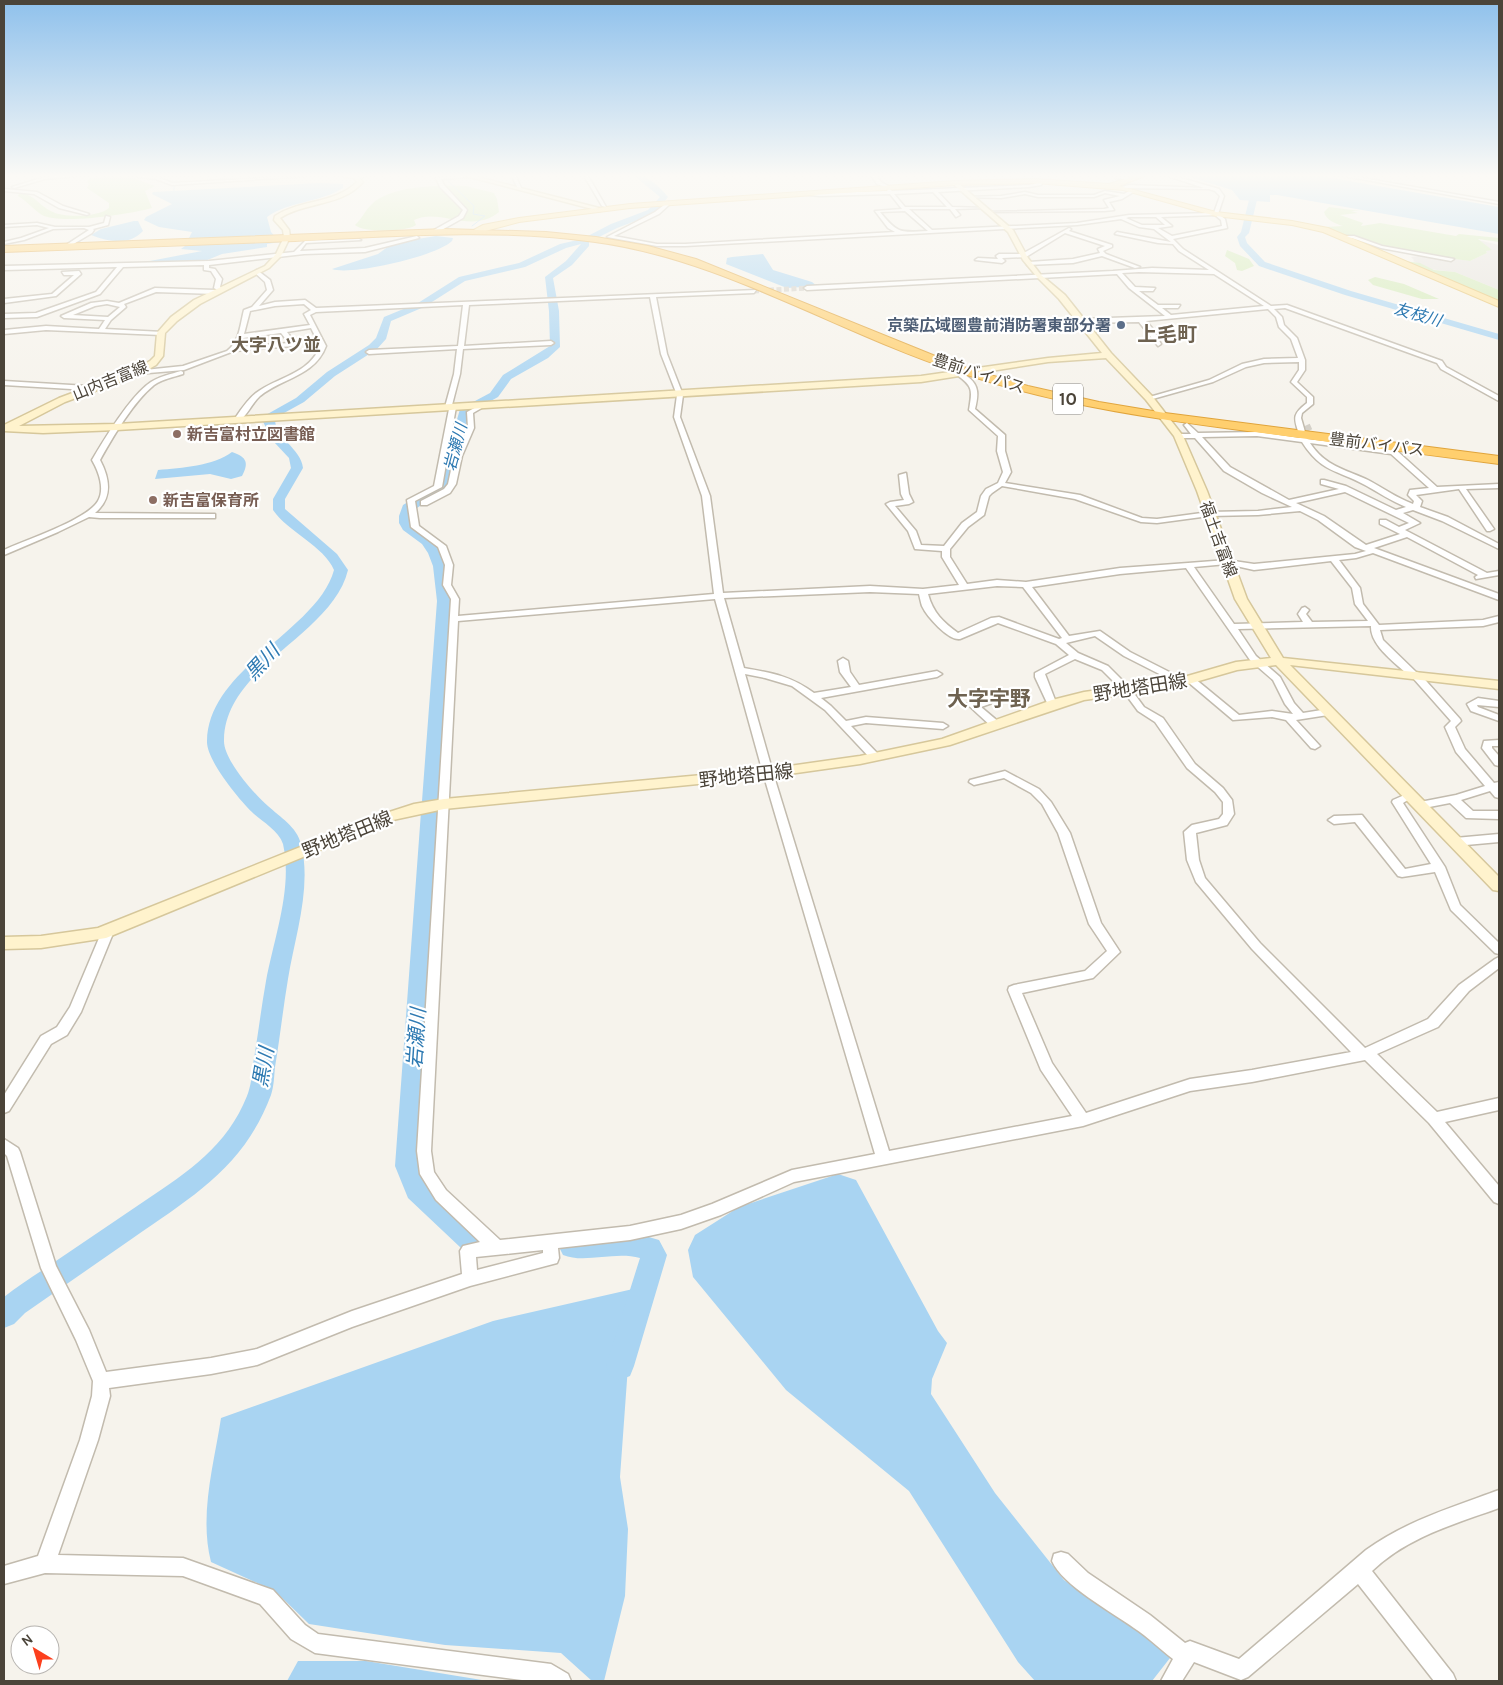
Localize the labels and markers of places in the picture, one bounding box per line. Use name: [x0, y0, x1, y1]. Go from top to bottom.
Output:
place label: 京築広域圏豊前消防署東部分署: [887, 316, 1111, 335]
marker: 京築広域圏豊前消防署東部分署: [1115, 319, 1127, 331]
place label: 新吉富村立図書館: [187, 425, 315, 444]
marker: 新吉富村立図書館: [171, 428, 183, 440]
place label: 新吉富保育所: [163, 491, 259, 510]
marker: 新吉富保育所: [147, 494, 159, 506]

